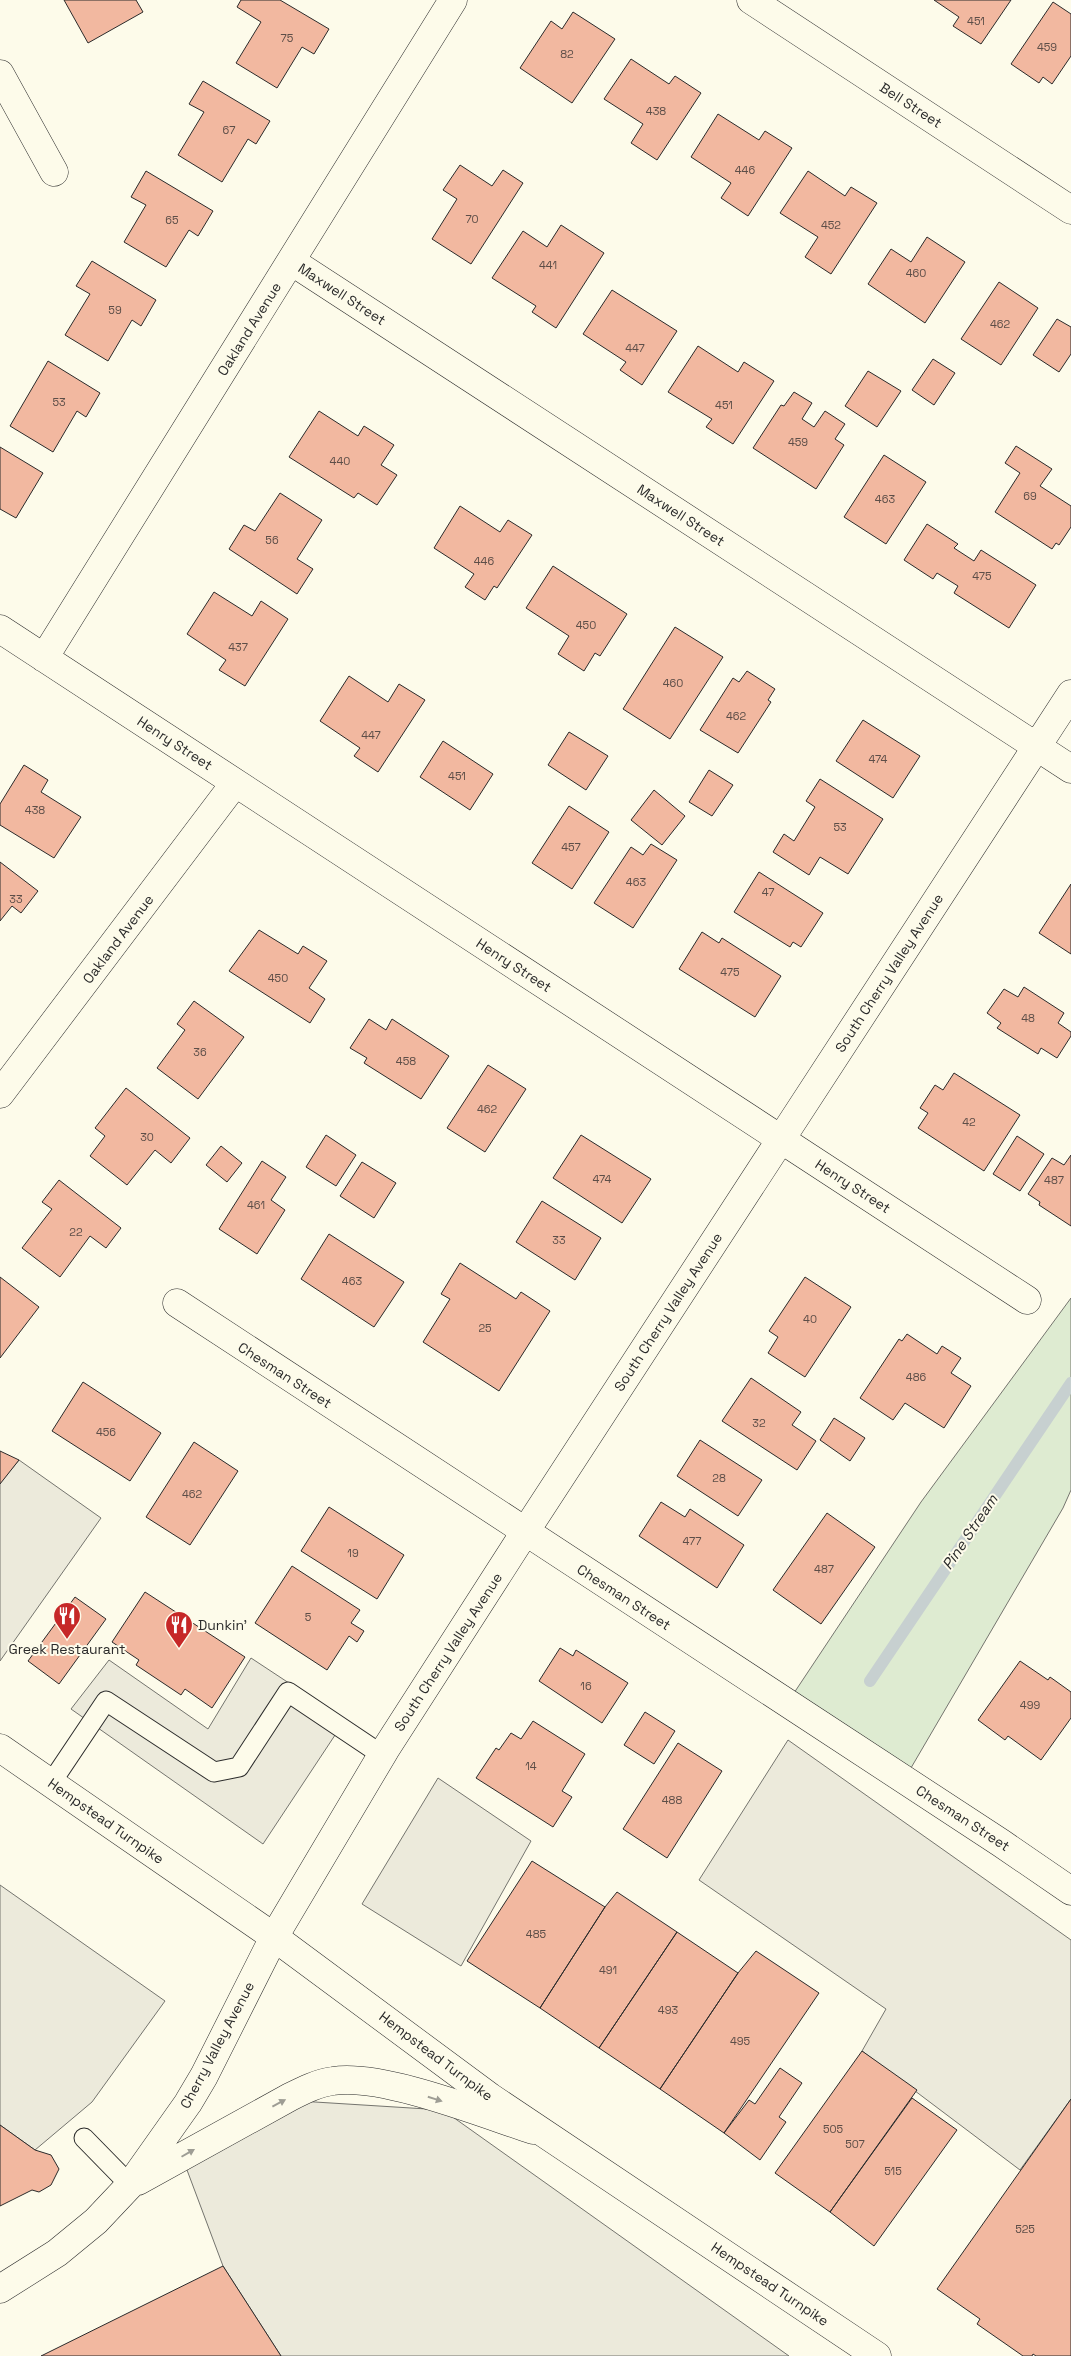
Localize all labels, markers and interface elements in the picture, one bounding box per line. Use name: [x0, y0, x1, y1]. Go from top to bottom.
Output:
house number: 451: [967, 14, 985, 28]
house number: 75: [281, 31, 294, 45]
house number: 459: [1037, 40, 1057, 54]
house number: 82: [560, 47, 574, 61]
street label: Bell Street: [876, 78, 946, 132]
house number: 438: [646, 104, 666, 118]
house number: 67: [223, 123, 235, 137]
house number: 446: [735, 163, 756, 177]
house number: 70: [465, 212, 479, 226]
house number: 65: [165, 213, 179, 227]
house number: 452: [821, 218, 841, 232]
house number: 441: [539, 258, 557, 272]
street label: Maxwell Street: [295, 259, 389, 329]
house number: 460: [906, 266, 926, 280]
street label: Oakland Avenue: [213, 279, 285, 379]
house number: 59: [108, 303, 122, 317]
house number: 462: [990, 317, 1010, 331]
house number: 447: [625, 341, 645, 355]
house number: 53: [52, 395, 66, 409]
house number: 451: [715, 398, 733, 412]
house number: 459: [788, 435, 808, 449]
house number: 440: [330, 454, 350, 468]
street label: Maxwell Street: [634, 480, 728, 550]
house number: 69: [1023, 489, 1037, 503]
house number: 463: [875, 492, 895, 506]
house number: 56: [265, 533, 279, 547]
house number: 446: [474, 554, 495, 568]
house number: 475: [972, 569, 992, 583]
house number: 450: [576, 618, 596, 632]
house number: 437: [228, 640, 248, 654]
house number: 460: [663, 676, 683, 690]
house number: 462: [726, 709, 746, 723]
street label: Henry Street: [134, 712, 216, 774]
house number: 447: [361, 728, 381, 742]
house number: 474: [869, 752, 888, 766]
house number: 451: [448, 769, 466, 783]
house number: 438: [25, 803, 45, 817]
house number: 53: [833, 820, 847, 834]
house number: 457: [561, 840, 581, 854]
house number: 463: [626, 875, 646, 889]
house number: 47: [762, 885, 774, 899]
street label: South Cherry Valley Avenue: [831, 890, 947, 1056]
street label: Oakland Avenue: [79, 891, 157, 987]
house number: 33: [9, 892, 23, 906]
street label: Henry Street: [473, 934, 555, 996]
house number: 475: [720, 965, 740, 979]
house number: 450: [268, 971, 288, 985]
house number: 48: [1021, 1011, 1035, 1025]
house number: 36: [193, 1045, 207, 1059]
house number: 458: [396, 1054, 416, 1068]
house number: 462: [477, 1102, 497, 1116]
house number: 42: [962, 1115, 976, 1129]
house number: 30: [140, 1130, 154, 1144]
street label: Henry Street: [812, 1155, 894, 1217]
house number: 474: [593, 1172, 612, 1186]
house number: 487: [1044, 1173, 1064, 1187]
house number: 461: [247, 1198, 265, 1212]
house number: 22: [69, 1225, 83, 1239]
street label: South Cherry Valley Avenue: [610, 1229, 726, 1395]
house number: 33: [552, 1233, 566, 1247]
house number: 463: [342, 1274, 362, 1288]
house number: 40: [803, 1312, 817, 1326]
house number: 25: [478, 1321, 492, 1335]
street label: Chesman Street: [235, 1338, 335, 1412]
house number: 486: [906, 1370, 926, 1384]
house number: 32: [752, 1416, 766, 1430]
house number: 456: [96, 1425, 116, 1439]
house number: 28: [712, 1471, 726, 1485]
house number: 462: [182, 1487, 202, 1501]
water label: Pine Stream: [938, 1490, 1002, 1573]
house number: 477: [683, 1534, 701, 1548]
house number: 19: [347, 1546, 359, 1560]
street label: Chesman Street: [574, 1560, 674, 1634]
house number: 487: [814, 1562, 834, 1576]
street label: South Cherry Valley Avenue: [390, 1569, 506, 1735]
restaurant icon: Greek Restaurant: [52, 1601, 82, 1640]
restaurant icon: Dunkin': [164, 1610, 194, 1649]
house number: 5: [305, 1610, 312, 1624]
place label: Dunkin': [198, 1616, 247, 1634]
place label: Greek Restaurant: [8, 1640, 126, 1658]
house number: 16: [580, 1679, 592, 1693]
house number: 499: [1020, 1698, 1040, 1712]
house number: 14: [525, 1759, 537, 1773]
street label: Hempstead Turnpike: [44, 1774, 168, 1868]
street label: Chesman Street: [913, 1781, 1013, 1855]
house number: 488: [662, 1793, 682, 1807]
house number: 485: [526, 1927, 547, 1941]
house number: 491: [599, 1963, 617, 1977]
street label: Cherry Valley Avenue: [176, 1978, 258, 2112]
house number: 493: [658, 2003, 678, 2017]
street label: Hempstead Turnpike: [376, 2007, 496, 2105]
house number: 495: [730, 2034, 751, 2048]
one-way arrow: [427, 2095, 442, 2103]
one-way arrow: [272, 2099, 286, 2107]
house number: 505: [823, 2122, 844, 2136]
house number: 507: [845, 2137, 865, 2151]
one-way arrow: [181, 2148, 194, 2157]
house number: 515: [884, 2164, 902, 2178]
house number: 525: [1015, 2222, 1035, 2236]
street label: Hempstead Turnpike: [708, 2238, 832, 2330]

